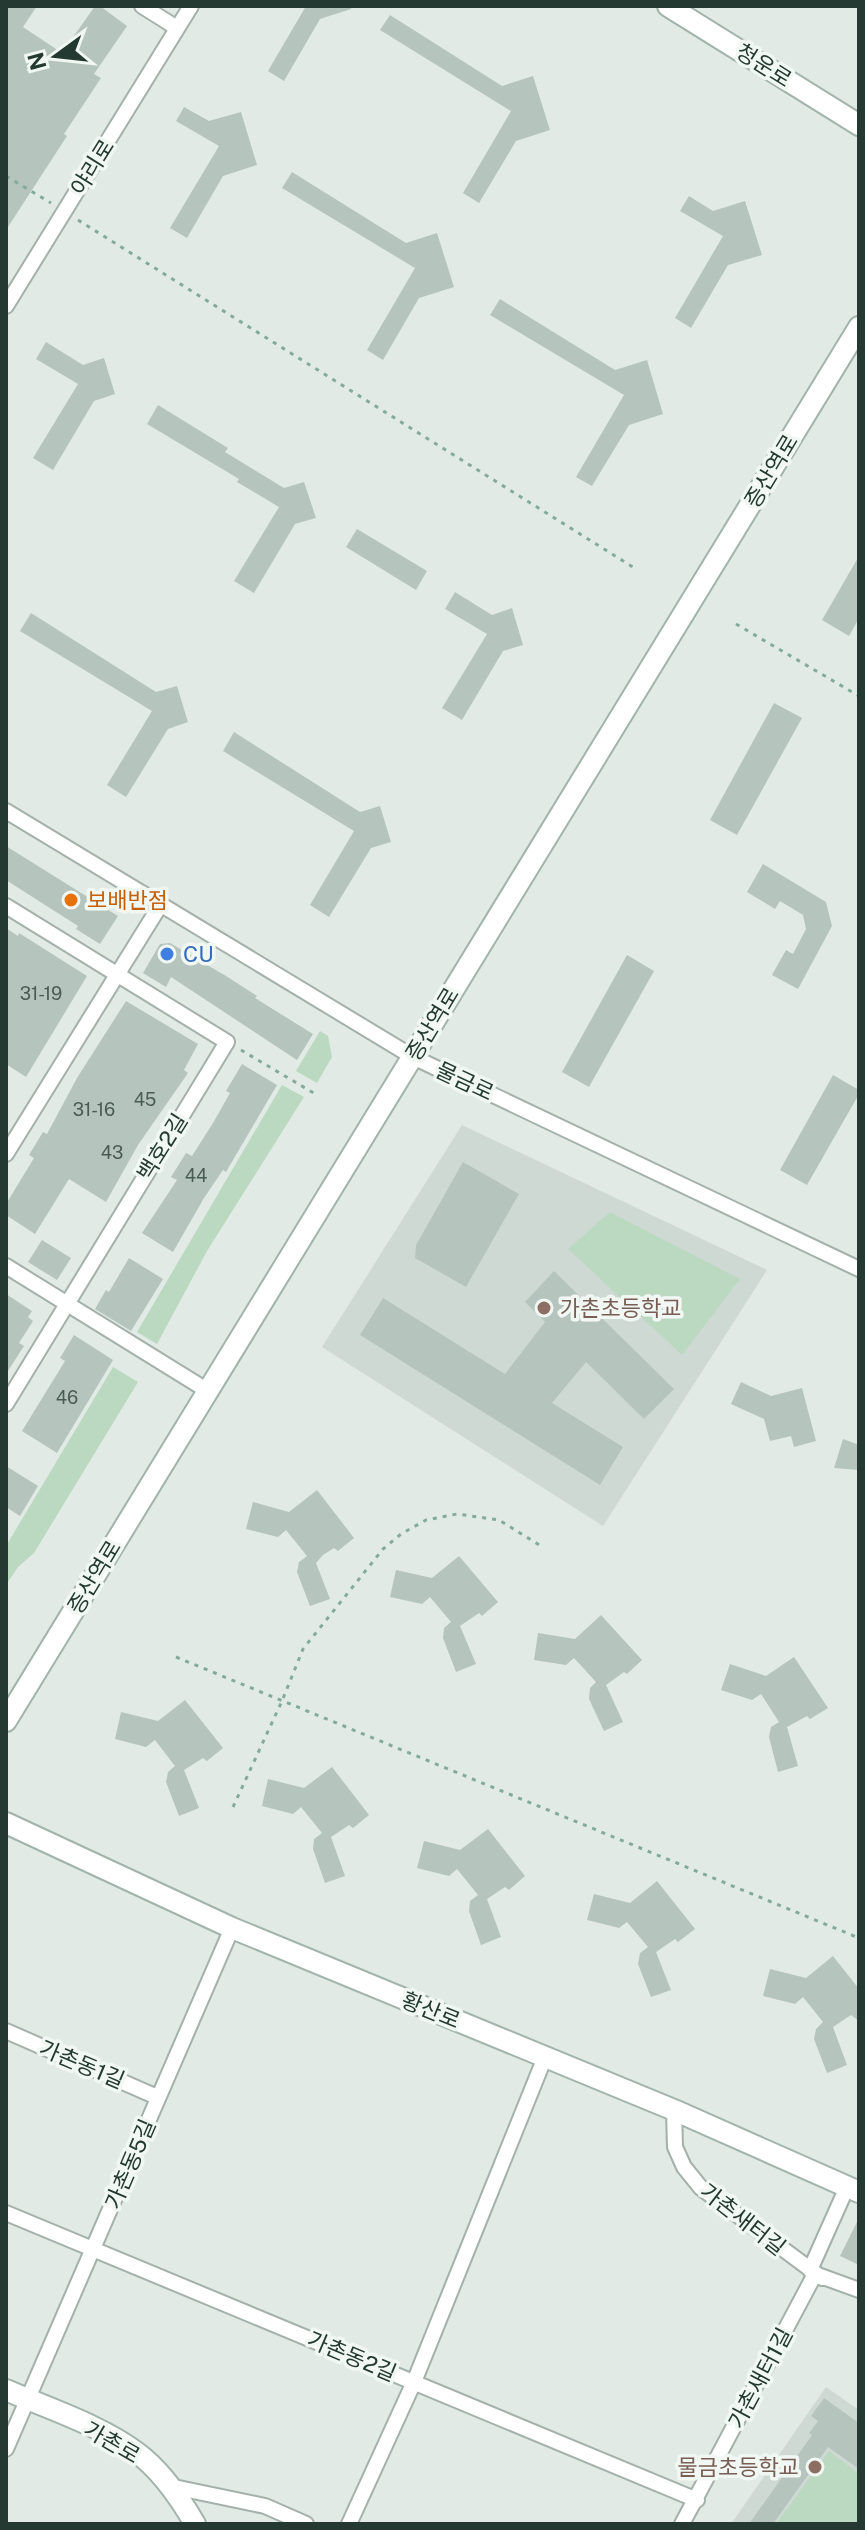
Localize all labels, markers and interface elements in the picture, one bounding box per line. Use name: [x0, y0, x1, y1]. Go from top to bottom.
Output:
north arrow: [16, 16, 96, 96]
street label: 청운로: [731, 38, 797, 92]
text: N: [22, 49, 51, 73]
street label: 야리로: [65, 134, 119, 200]
street label: 증산역로: [739, 430, 803, 512]
place label: 보배반점: [87, 887, 168, 913]
marker: 보배반점: [62, 891, 80, 909]
place label: CU: [183, 941, 214, 967]
marker: CU: [158, 945, 176, 963]
house number: 31-19: [20, 983, 62, 1004]
street label: 증산역로: [400, 983, 464, 1065]
street label: 물금로: [432, 1056, 498, 1106]
house number: 45: [134, 1089, 156, 1110]
house number: 31-16: [73, 1099, 115, 1120]
street label: 백호2길: [131, 1109, 193, 1185]
house number: 43: [101, 1142, 123, 1163]
house number: 44: [185, 1165, 207, 1186]
place label: 가촌초등학교: [560, 1295, 681, 1321]
marker: 가촌초등학교: [535, 1299, 553, 1317]
house number: 46: [56, 1387, 78, 1408]
street label: 증산역로: [62, 1536, 126, 1618]
street label: 황산로: [398, 1987, 464, 2033]
street label: 가촌동1길: [36, 2034, 128, 2094]
street label: 가촌동5길: [99, 2115, 161, 2213]
street label: 가촌새터길: [695, 2178, 791, 2260]
street label: 가촌새터1길: [723, 2323, 797, 2433]
street label: 가촌동2길: [304, 2326, 400, 2386]
street label: 가촌로: [79, 2416, 145, 2468]
place label: 물금초등학교: [678, 2454, 799, 2480]
marker: 물금초등학교: [806, 2458, 824, 2476]

